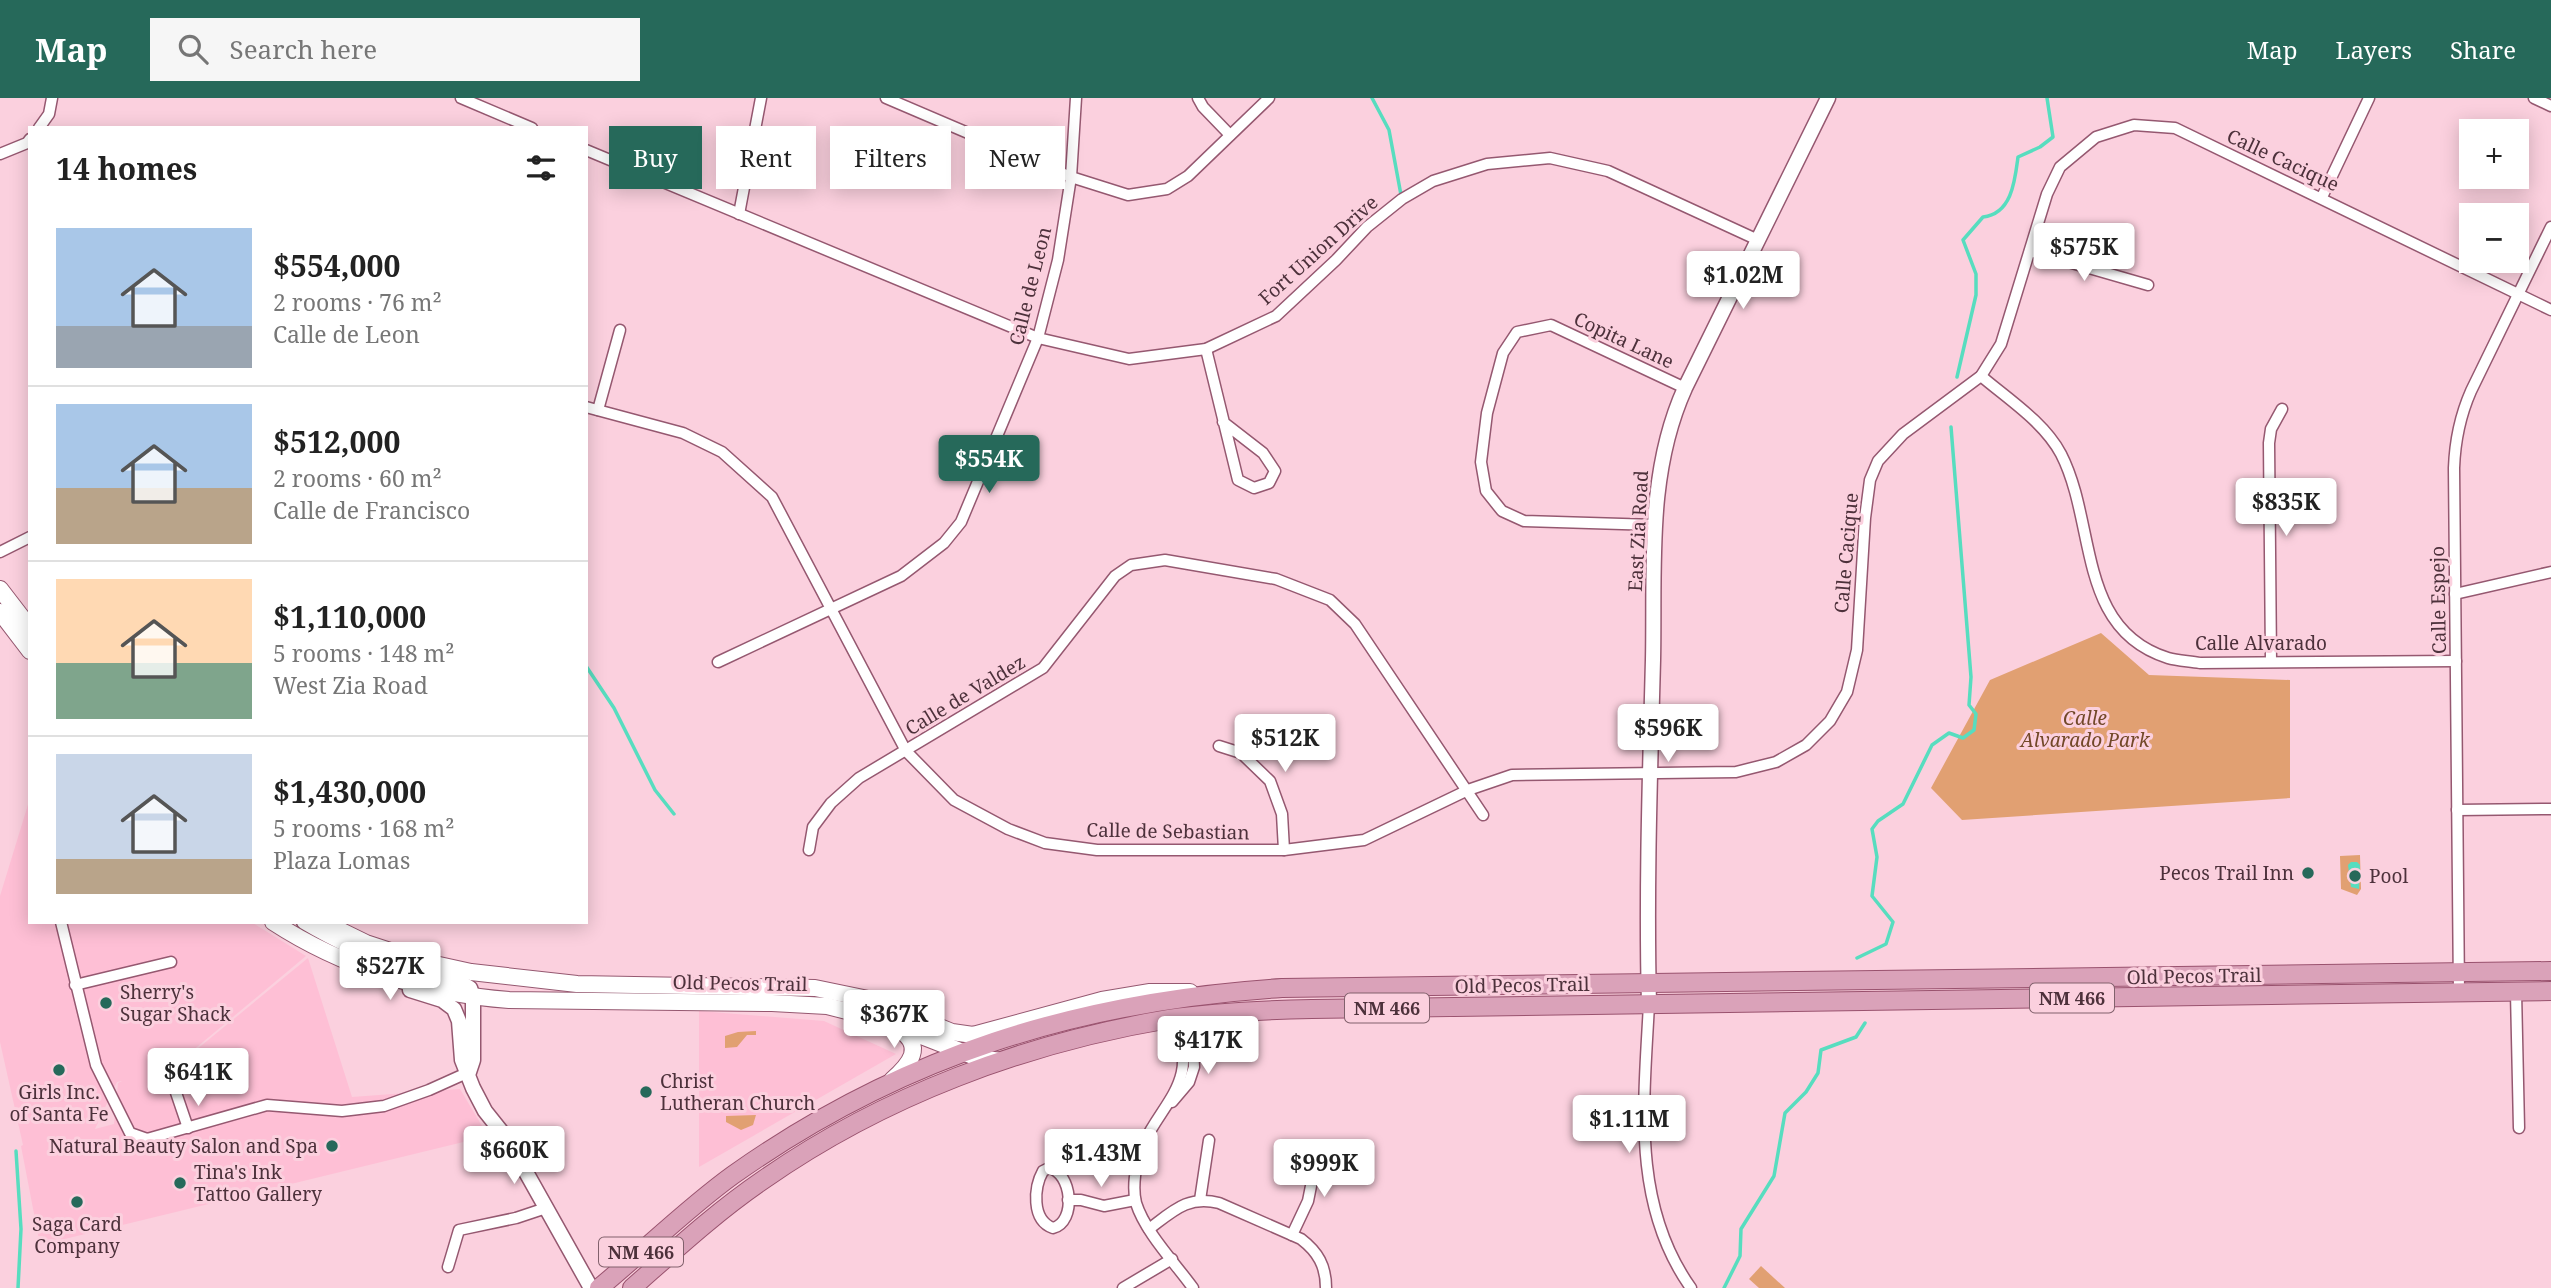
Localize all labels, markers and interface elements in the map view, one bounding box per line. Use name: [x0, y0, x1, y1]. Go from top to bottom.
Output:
search box: [150, 18, 640, 81]
text: Map: [35, 27, 108, 72]
icon: search: [174, 30, 212, 68]
text: Search here: [230, 31, 377, 67]
text: Map: [2247, 33, 2298, 66]
text: Layers: [2336, 33, 2412, 66]
text: Share: [2450, 33, 2516, 66]
map controls: [2459, 119, 2529, 273]
button: +: [2459, 119, 2529, 189]
street label: Calle Cacique: [2223, 123, 2343, 197]
chip: Buy: [609, 126, 702, 189]
chip: Rent: [716, 126, 816, 189]
chip: Filters: [830, 126, 951, 189]
chip: New: [965, 126, 1065, 189]
text: 14 homes: [56, 148, 197, 189]
icon: filters: [522, 149, 560, 187]
street label: Fort Union Drive: [1253, 189, 1383, 311]
button: −: [2459, 203, 2529, 273]
pin: $575K: [2035, 223, 2133, 283]
street label: Calle de Leon: [1003, 224, 1057, 348]
text: $575K: [2050, 230, 2118, 262]
text: $554,000: [273, 245, 400, 286]
pin: $1.02M: [1686, 252, 1800, 311]
icon: home: [112, 256, 196, 340]
text: $1.02M: [1703, 258, 1783, 290]
text: 2 rooms · 76 m²: [273, 286, 442, 318]
street label: Copita Lane: [1570, 305, 1678, 375]
text: Calle de Leon: [273, 318, 420, 350]
text: $512,000: [273, 421, 400, 462]
icon: home: [112, 432, 196, 516]
pin: $554K: [940, 436, 1038, 495]
text: $554K: [955, 442, 1023, 474]
text: 2 rooms · 60 m²: [273, 462, 442, 494]
street label: East Zia Road: [1622, 469, 1654, 592]
pin: $835K: [2237, 478, 2335, 538]
text: $835K: [2252, 485, 2320, 517]
street label: Calle Cacique: [1828, 492, 1864, 614]
text: Calle de Francisco: [273, 494, 470, 526]
street label: Calle Espejo: [2424, 546, 2452, 654]
text: $1,110,000: [273, 596, 426, 637]
icon: home: [112, 607, 196, 691]
street label: Calle Alvarado: [2195, 630, 2327, 656]
text: 5 rooms · 148 m²: [273, 637, 455, 669]
street label: Calle de Valdez: [900, 649, 1030, 741]
text: West Zia Road: [273, 669, 428, 701]
pin: $596K: [1619, 704, 1717, 764]
park label: Calle Alvarado Park: [2018, 705, 2151, 753]
text: $596K: [1634, 711, 1702, 743]
pin: $512K: [1236, 714, 1334, 774]
text: $512K: [1251, 721, 1319, 753]
text: $1,430,000: [273, 771, 426, 812]
icon: home: [112, 782, 196, 866]
text: 5 rooms · 168 m²: [273, 812, 455, 844]
street label: Calle de Sebastian: [1086, 817, 1250, 845]
text: Plaza Lomas: [273, 844, 410, 876]
place label: Pecos Trail Inn: [2159, 860, 2294, 886]
place label: Pool: [2369, 863, 2408, 889]
marker: Pecos Trail Inn: [2300, 865, 2316, 881]
marker: Pool: [2347, 868, 2363, 884]
pin: $527K: [341, 942, 439, 1002]
text: $527K: [356, 949, 424, 981]
street label: Old Pecos Trail: [2126, 962, 2262, 990]
street label: Old Pecos Trail: [672, 969, 808, 997]
street label: Old Pecos Trail: [1454, 971, 1590, 999]
place label: Sherry's Sugar Shack: [120, 979, 232, 1027]
road number: NM 466: [2030, 984, 2114, 1013]
pin: $367K: [845, 990, 943, 1050]
road number: NM 466: [1345, 994, 1429, 1023]
marker: Sherry's Sugar Shack: [98, 995, 114, 1011]
text: $367K: [860, 997, 928, 1029]
pin: $417K: [1159, 1016, 1257, 1076]
text: $417K: [1174, 1023, 1242, 1055]
pin: $641K: [149, 1048, 247, 1108]
text: $641K: [164, 1055, 232, 1087]
marker: Girls Inc. of Santa Fe: [51, 1062, 67, 1078]
place label: Christ Lutheran Church: [660, 1068, 815, 1116]
place label: Girls Inc. of Santa Fe: [9, 1079, 109, 1127]
marker: Christ Lutheran Church: [638, 1084, 654, 1100]
pin: $1.11M: [1572, 1096, 1686, 1155]
text: $1.11M: [1589, 1102, 1669, 1134]
pin: $660K: [465, 1126, 563, 1186]
pin: $1.43M: [1044, 1130, 1158, 1189]
place label: Natural Beauty Salon and Spa: [49, 1133, 318, 1159]
text: $660K: [480, 1133, 548, 1165]
text: $1.43M: [1061, 1136, 1141, 1168]
marker: Natural Beauty Salon and Spa: [324, 1138, 340, 1154]
pin: $999K: [1275, 1140, 1373, 1199]
text: $999K: [1290, 1146, 1358, 1178]
place label: Tina's Ink Tattoo Gallery: [194, 1159, 322, 1207]
marker: Tina's Ink Tattoo Gallery: [172, 1175, 188, 1191]
marker: Saga Card Company: [69, 1194, 85, 1210]
place label: Saga Card Company: [32, 1211, 122, 1259]
road number: NM 466: [599, 1238, 683, 1266]

